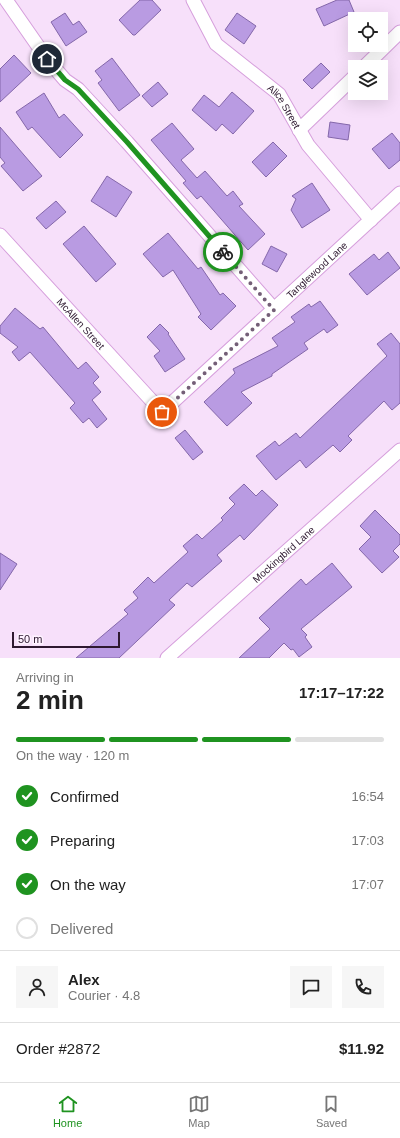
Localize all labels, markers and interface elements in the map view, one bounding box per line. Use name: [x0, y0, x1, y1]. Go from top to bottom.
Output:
map controls: [348, 12, 388, 100]
button: locate: [348, 12, 388, 52]
pin: [30, 42, 64, 76]
icon: home: [36, 48, 58, 70]
button: layers: [348, 60, 388, 100]
street label: Alice Street: [265, 82, 302, 131]
courier: [203, 232, 243, 272]
street label: Tanglewood Lane: [284, 239, 350, 301]
icon: bike: [212, 241, 234, 263]
street label: McAllen Street: [55, 296, 107, 352]
pin: [145, 395, 179, 429]
icon: bag: [151, 401, 173, 423]
street label: Mockingbird Lane: [251, 524, 317, 585]
scale bar: [12, 630, 120, 649]
text: 50 m: [18, 633, 42, 645]
text: Arriving in: [16, 670, 74, 685]
text: 17:17–17:22: [299, 684, 384, 701]
text: 2 min: [16, 685, 84, 715]
text: On the way · 120 m: [16, 748, 129, 763]
icon: check: [16, 785, 38, 807]
text: Confirmed: [50, 788, 119, 805]
text: 16:54: [351, 789, 384, 804]
icon: check: [16, 829, 38, 851]
text: Preparing: [50, 832, 115, 849]
text: 17:03: [351, 833, 384, 848]
icon: check: [16, 873, 38, 895]
text: On the way: [50, 876, 126, 893]
text: 17:07: [351, 877, 384, 892]
text: Delivered: [50, 920, 113, 937]
button: person: [16, 966, 58, 1008]
button: chat: [290, 966, 332, 1008]
button: phone: [342, 966, 384, 1008]
text: Alex: [68, 971, 100, 988]
text: Courier · 4.8: [68, 988, 140, 1003]
text: Order #2872: [16, 1040, 100, 1057]
text: $11.92: [339, 1040, 384, 1057]
tab: Home: [53, 1093, 82, 1129]
tab: Map: [188, 1093, 210, 1129]
tab: Saved: [316, 1093, 347, 1129]

